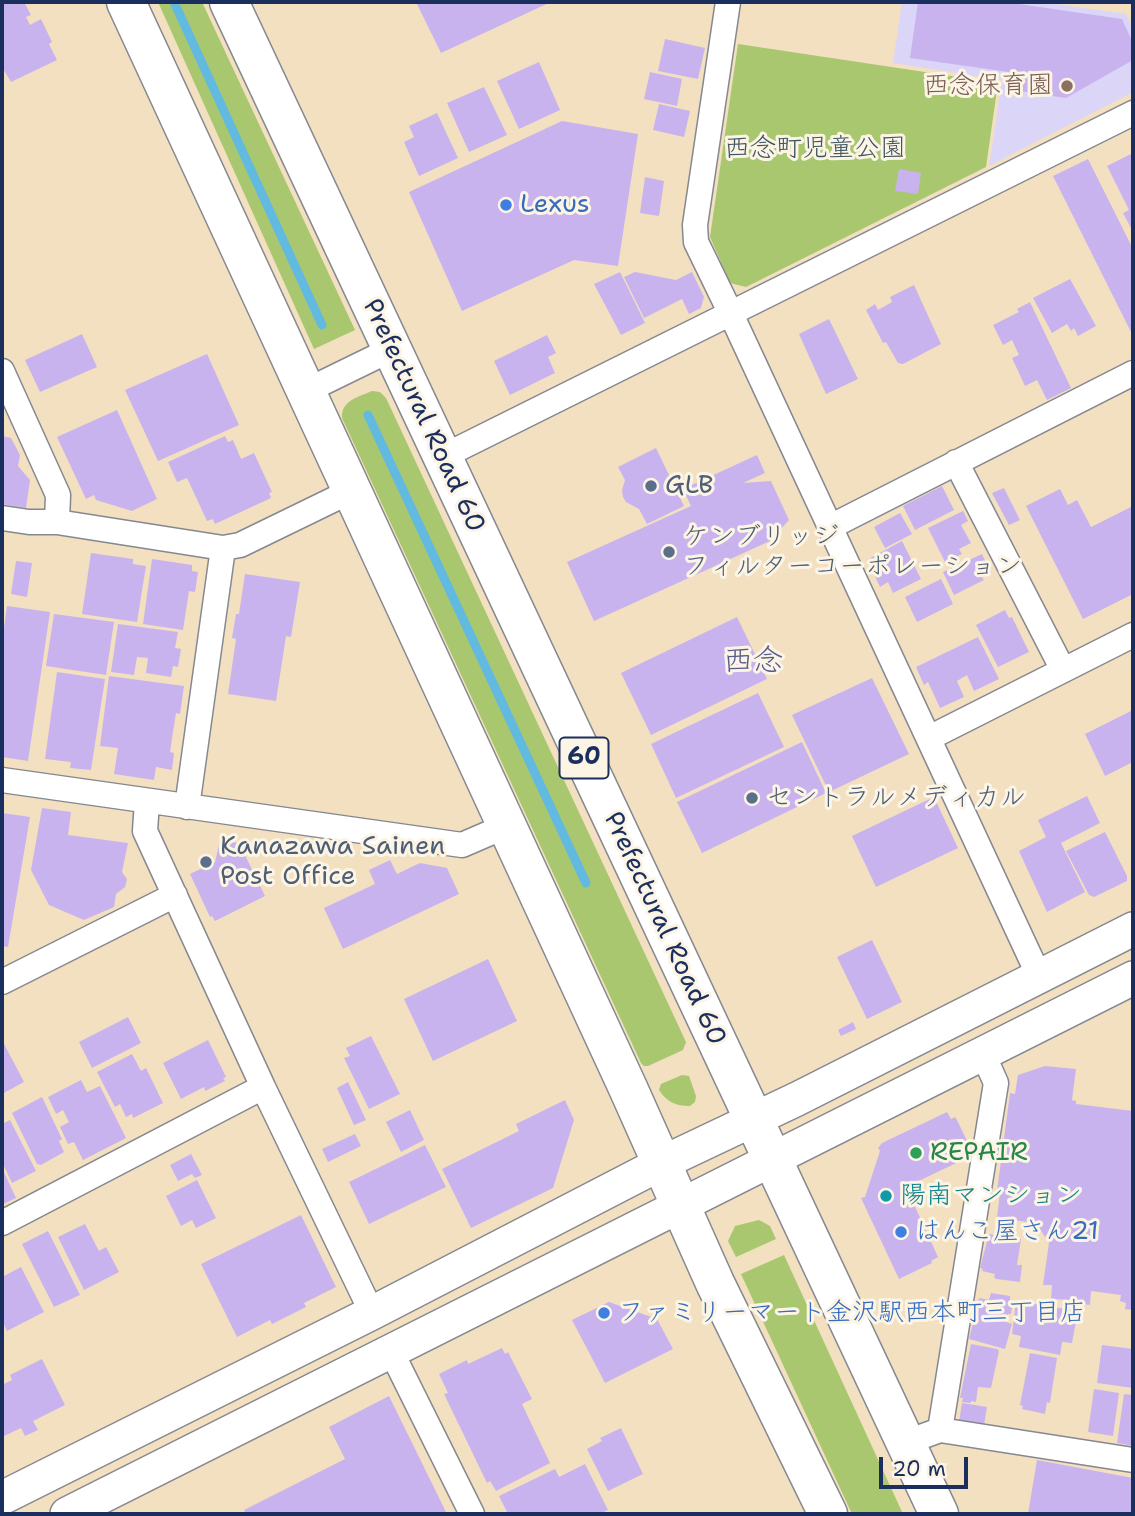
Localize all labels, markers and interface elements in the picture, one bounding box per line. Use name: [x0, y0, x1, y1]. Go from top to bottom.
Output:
place label: 西念保育園: [923, 70, 1053, 102]
marker: 西念保育園: [1059, 78, 1075, 94]
park label: 西念町児童公園: [724, 133, 906, 165]
place label: Lexus: [520, 189, 590, 221]
marker: Lexus: [498, 197, 514, 213]
street label: Prefectural Road 60: [355, 294, 491, 538]
place label: GLB: [665, 470, 713, 502]
marker: GLB: [643, 478, 659, 494]
place label: ケンブリッジ フィルターコーポレーション: [683, 521, 1022, 582]
marker: ケンブリッジ フィルターコーポレーション: [661, 544, 677, 560]
district label: 西念: [723, 644, 783, 680]
road number: 60: [560, 738, 608, 778]
place label: セントラルメディカル: [766, 782, 1026, 814]
marker: セントラルメディカル: [744, 790, 760, 806]
street label: Prefectural Road 60: [596, 807, 732, 1051]
place label: Kanazawa Sainen Post Office: [220, 831, 445, 892]
marker: Kanazawa Sainen Post Office: [198, 854, 214, 870]
place label: REPAIR: [930, 1137, 1028, 1169]
marker: REPAIR: [908, 1145, 924, 1161]
place label: 陽南マンション: [900, 1180, 1082, 1212]
marker: 陽南マンション: [878, 1188, 894, 1204]
place label: はんこ屋さん21: [915, 1216, 1099, 1248]
marker: はんこ屋さん21: [893, 1224, 909, 1240]
place label: ファミリーマート金沢駅西本町三丁目店: [618, 1297, 1086, 1329]
marker: ファミリーマート金沢駅西本町三丁目店: [596, 1305, 612, 1321]
scale bar: [883, 1442, 972, 1486]
text: 20 m: [892, 1455, 946, 1483]

